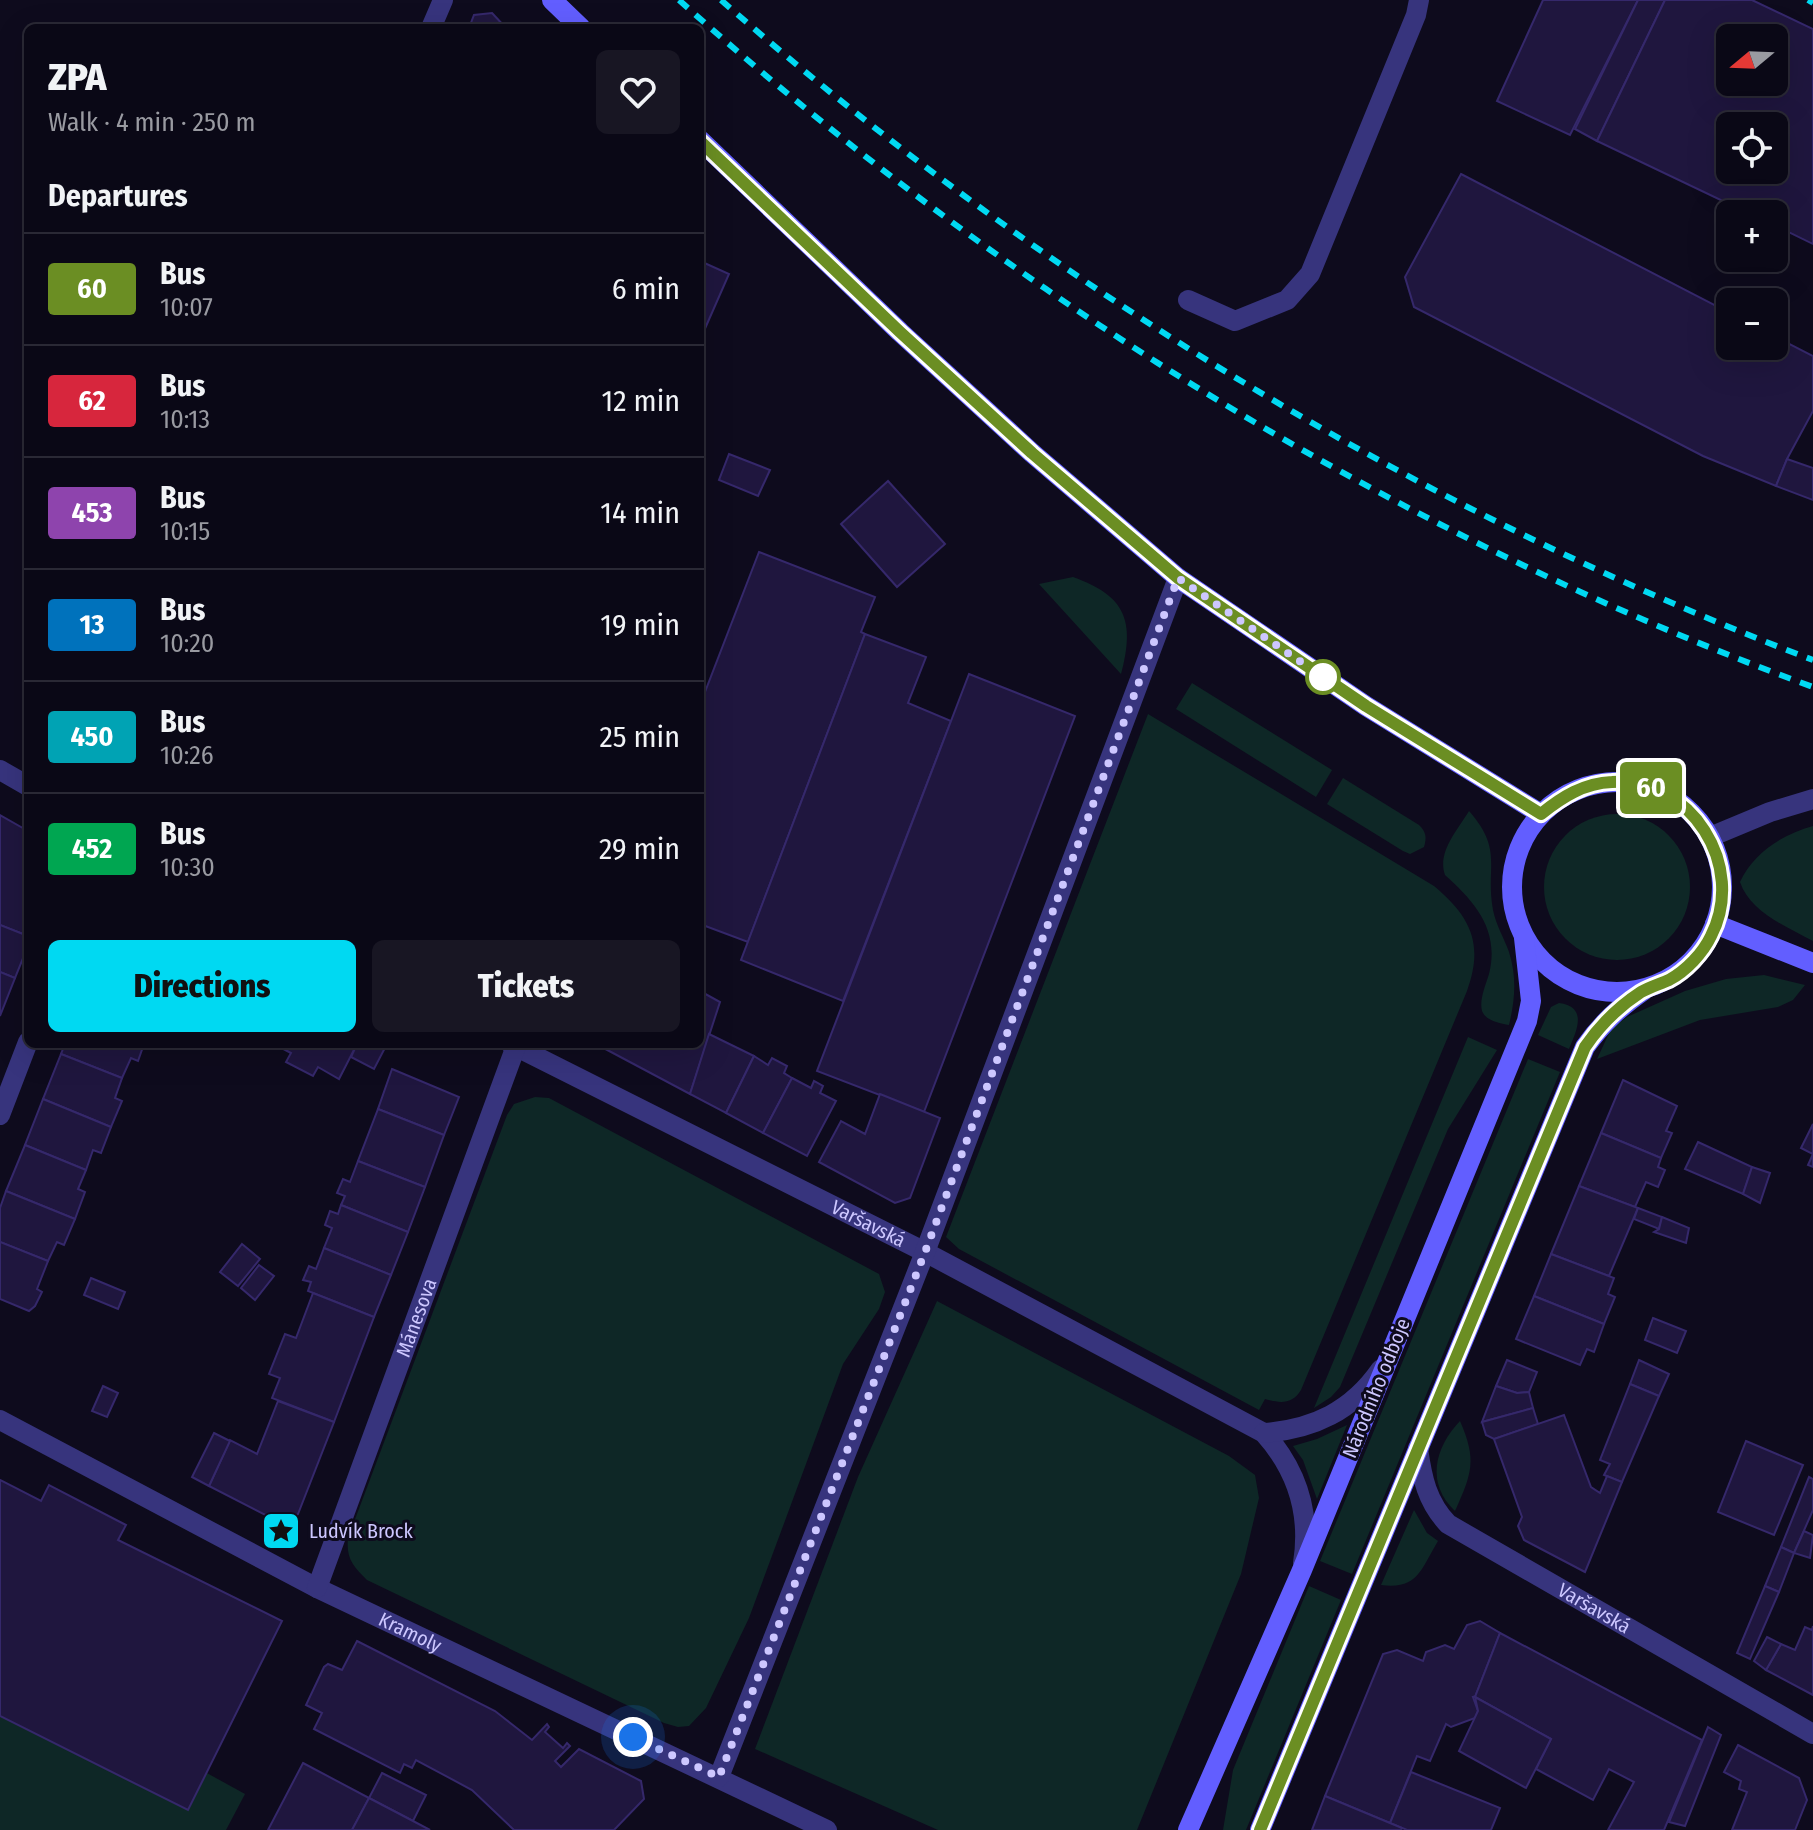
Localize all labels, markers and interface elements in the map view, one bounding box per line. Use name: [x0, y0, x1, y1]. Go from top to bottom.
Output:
north arrow: [1716, 24, 1788, 96]
map controls: [1716, 24, 1788, 360]
button: heart: [596, 50, 680, 134]
text: ZPA: [48, 54, 106, 100]
text: Walk · 4 min · 250 m: [48, 107, 256, 138]
button: locate: [1716, 112, 1788, 184]
text: Departures: [48, 178, 188, 214]
button: +: [1716, 200, 1788, 272]
text: Bus: [160, 256, 205, 292]
text: 6 min: [612, 271, 680, 307]
text: 60: [77, 272, 107, 305]
button: −: [1716, 288, 1788, 360]
text: 10:07: [160, 292, 213, 323]
text: Bus: [160, 368, 205, 404]
text: 12 min: [602, 383, 680, 419]
text: 62: [78, 384, 106, 417]
text: 10:13: [160, 404, 210, 435]
text: Bus: [160, 480, 205, 516]
text: 14 min: [600, 495, 680, 531]
text: 453: [72, 496, 112, 529]
text: 10:15: [160, 516, 210, 547]
text: Bus: [160, 592, 205, 628]
text: 19 min: [600, 607, 680, 643]
text: 13: [79, 608, 105, 641]
text: 10:20: [160, 628, 214, 659]
unlabelled marker: [1306, 660, 1340, 694]
text: Bus: [160, 704, 205, 740]
text: 25 min: [600, 719, 680, 755]
text: 450: [70, 720, 114, 753]
text: 10:26: [160, 740, 214, 771]
line badge: 60: [1615, 762, 1687, 814]
text: 60: [1636, 771, 1666, 804]
text: Bus: [160, 816, 205, 852]
text: 29 min: [599, 831, 680, 867]
text: 452: [72, 832, 112, 865]
text: 10:30: [160, 852, 215, 883]
button: Directions: [48, 940, 356, 1032]
button: Tickets: [372, 940, 680, 1032]
street label: Varšavská: [827, 1195, 910, 1252]
street label: Mánesova: [391, 1275, 442, 1360]
street label: Národního odboje: [1337, 1315, 1415, 1461]
place icon: Ludvík Brock: [260, 1510, 302, 1552]
place label: Ludvík Brock: [309, 1519, 413, 1543]
street label: Varšavská: [1554, 1578, 1635, 1638]
street label: Kramoly: [375, 1607, 446, 1657]
your location: [613, 1717, 653, 1757]

